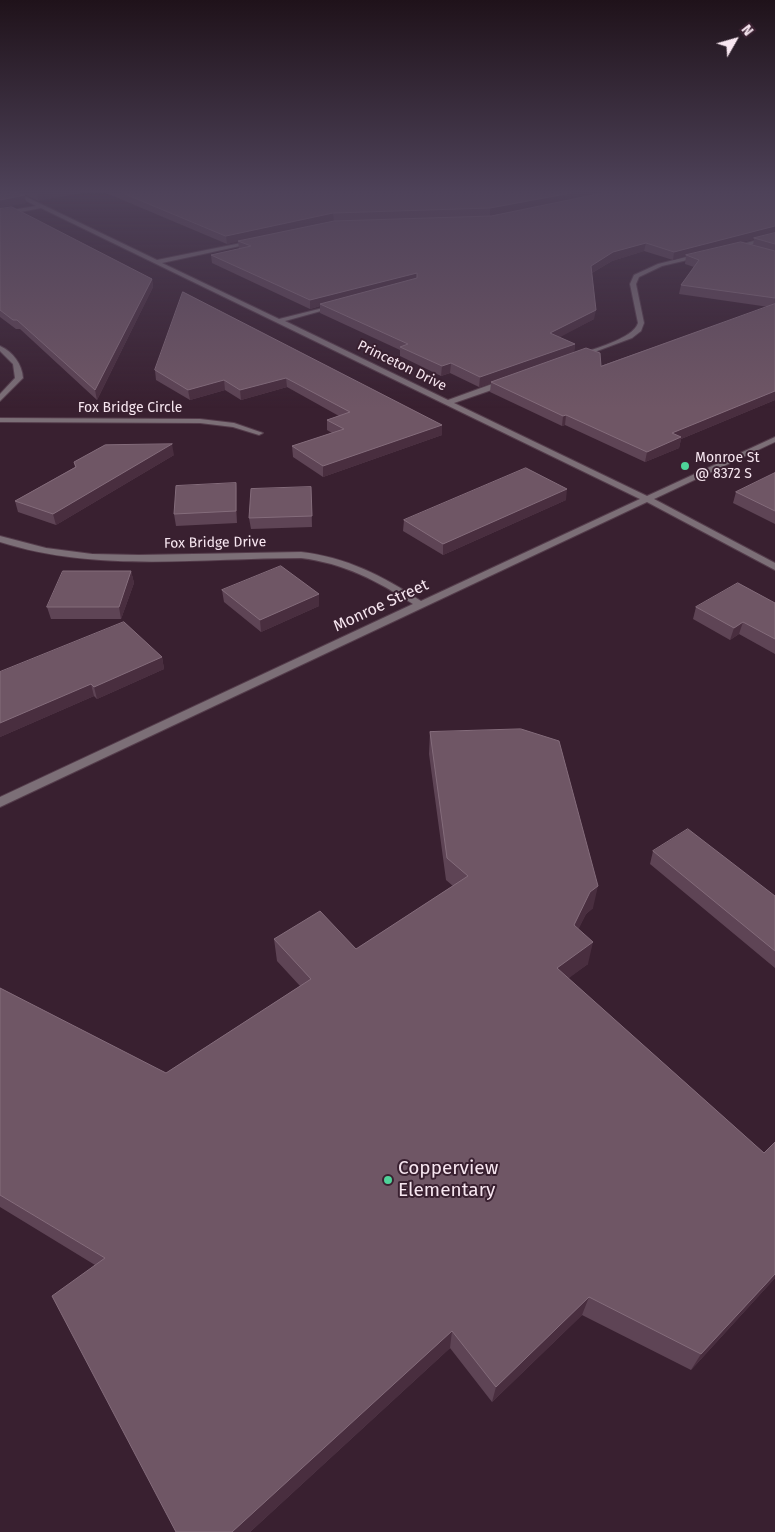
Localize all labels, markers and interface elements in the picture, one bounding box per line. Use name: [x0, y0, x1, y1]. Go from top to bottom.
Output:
north arrow: [710, 15, 760, 65]
text: N: [738, 22, 757, 39]
street label: Princeton Drive: [355, 337, 449, 395]
street label: Fox Bridge Circle: [78, 400, 182, 416]
place label: Monroe St @ 8372 S: [695, 450, 759, 482]
marker: Monroe St @ 8372 S: [679, 460, 691, 472]
street label: Fox Bridge Drive: [164, 534, 266, 552]
street label: Monroe Street: [330, 576, 432, 636]
place label: Copperview Elementary: [398, 1158, 498, 1202]
marker: Copperview Elementary: [382, 1174, 394, 1186]

